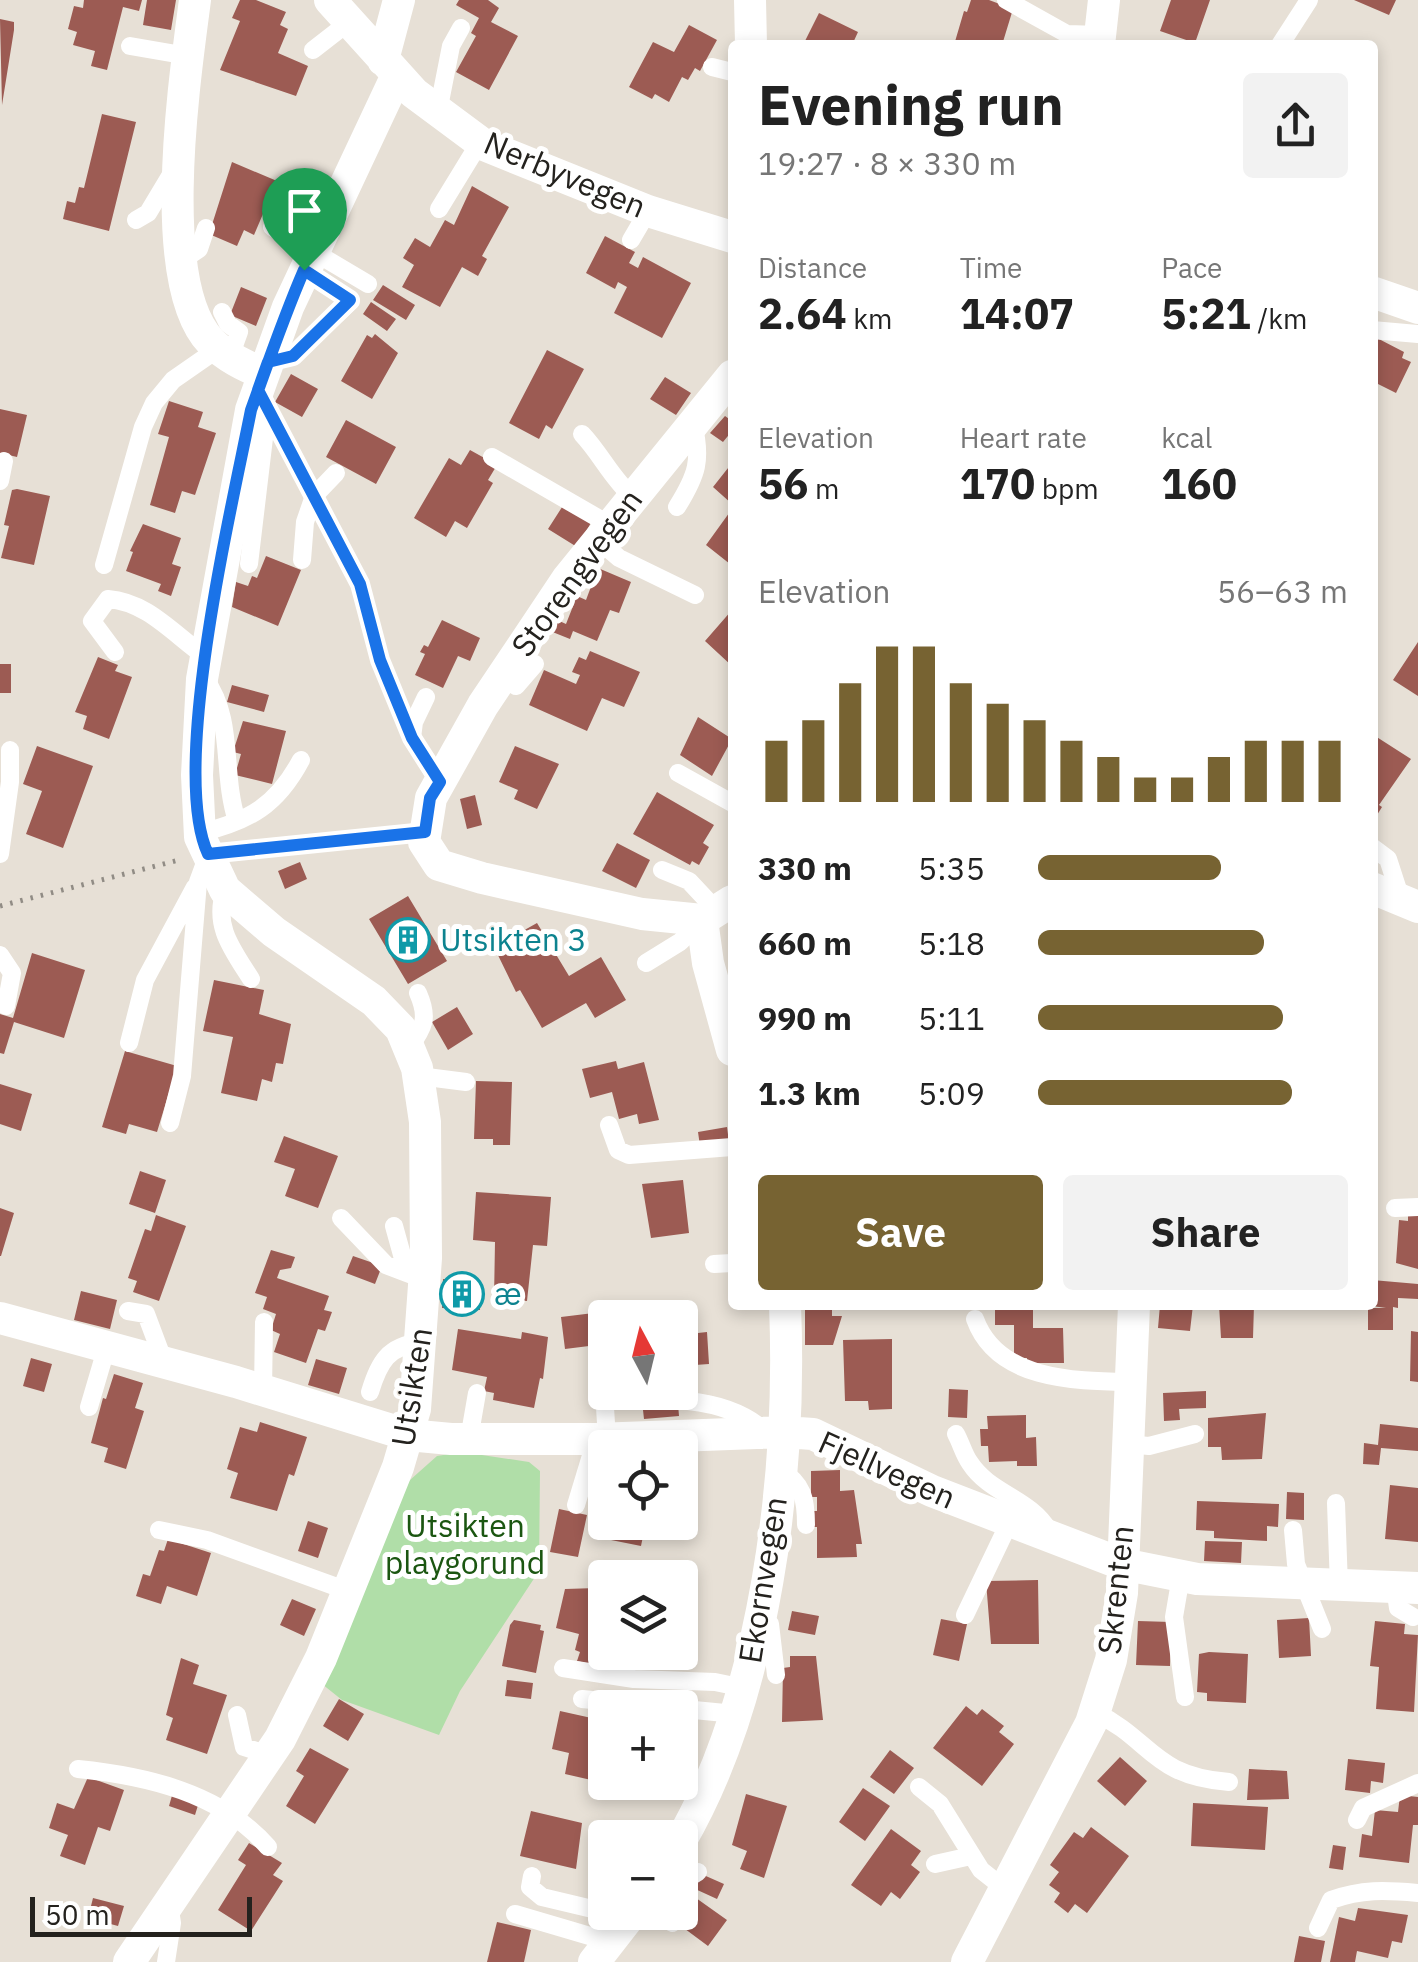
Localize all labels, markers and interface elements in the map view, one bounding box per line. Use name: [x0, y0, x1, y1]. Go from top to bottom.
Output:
text: Evening run: [758, 69, 1064, 140]
button: share: [1243, 73, 1348, 178]
street label: Nerbyvegen: [478, 121, 653, 227]
text: 19:27 · 8 × 330 m: [758, 142, 1016, 184]
pin: [262, 168, 347, 271]
icon: arrive: [277, 183, 332, 238]
text: Distance: [758, 249, 867, 286]
text: Time: [960, 249, 1023, 286]
text: Pace: [1161, 249, 1222, 286]
text: 2.64: [758, 286, 847, 341]
text: 14:07: [960, 286, 1074, 341]
text: 5:21: [1161, 286, 1251, 341]
text: km: [847, 300, 892, 337]
text: /km: [1251, 300, 1307, 337]
text: Elevation: [758, 419, 874, 456]
text: Heart rate: [960, 419, 1087, 456]
text: kcal: [1161, 419, 1212, 456]
text: 56: [758, 456, 808, 511]
text: 170: [960, 456, 1035, 511]
text: 160: [1161, 456, 1237, 511]
text: m: [808, 470, 839, 507]
text: bpm: [1035, 470, 1099, 507]
street label: Storengvegen: [501, 480, 651, 665]
text: Elevation: [758, 570, 891, 612]
text: 56–63 m: [1217, 570, 1348, 612]
text: 330 m: [758, 847, 852, 889]
text: 5:35: [918, 847, 985, 889]
building icon: Utsikten 3: [385, 917, 431, 963]
place label: Utsikten 3: [440, 918, 587, 960]
text: 660 m: [758, 922, 852, 964]
text: 5:18: [918, 922, 985, 964]
text: 990 m: [758, 997, 852, 1039]
text: 5:11: [918, 997, 985, 1039]
text: 1.3 km: [758, 1072, 861, 1114]
text: 5:09: [918, 1072, 985, 1114]
button: Save: [758, 1175, 1043, 1290]
button: Share: [1063, 1175, 1348, 1290]
building icon: æ: [439, 1271, 485, 1317]
place label: æ: [494, 1272, 522, 1314]
north arrow: [588, 1300, 698, 1410]
map controls: [588, 1300, 698, 1930]
street label: Utsikten: [381, 1324, 441, 1449]
street label: Fjellvegen: [812, 1420, 962, 1518]
button: locate: [588, 1430, 698, 1540]
street label: Ekornvegen: [728, 1494, 796, 1666]
park label: Utsikten playgorund: [385, 1504, 545, 1583]
street label: Skrenten: [1087, 1523, 1143, 1657]
button: layers: [588, 1560, 698, 1670]
button: +: [588, 1690, 698, 1800]
button: −: [588, 1820, 698, 1930]
scale bar: [30, 1892, 252, 1936]
text: 50 m: [45, 1896, 110, 1933]

